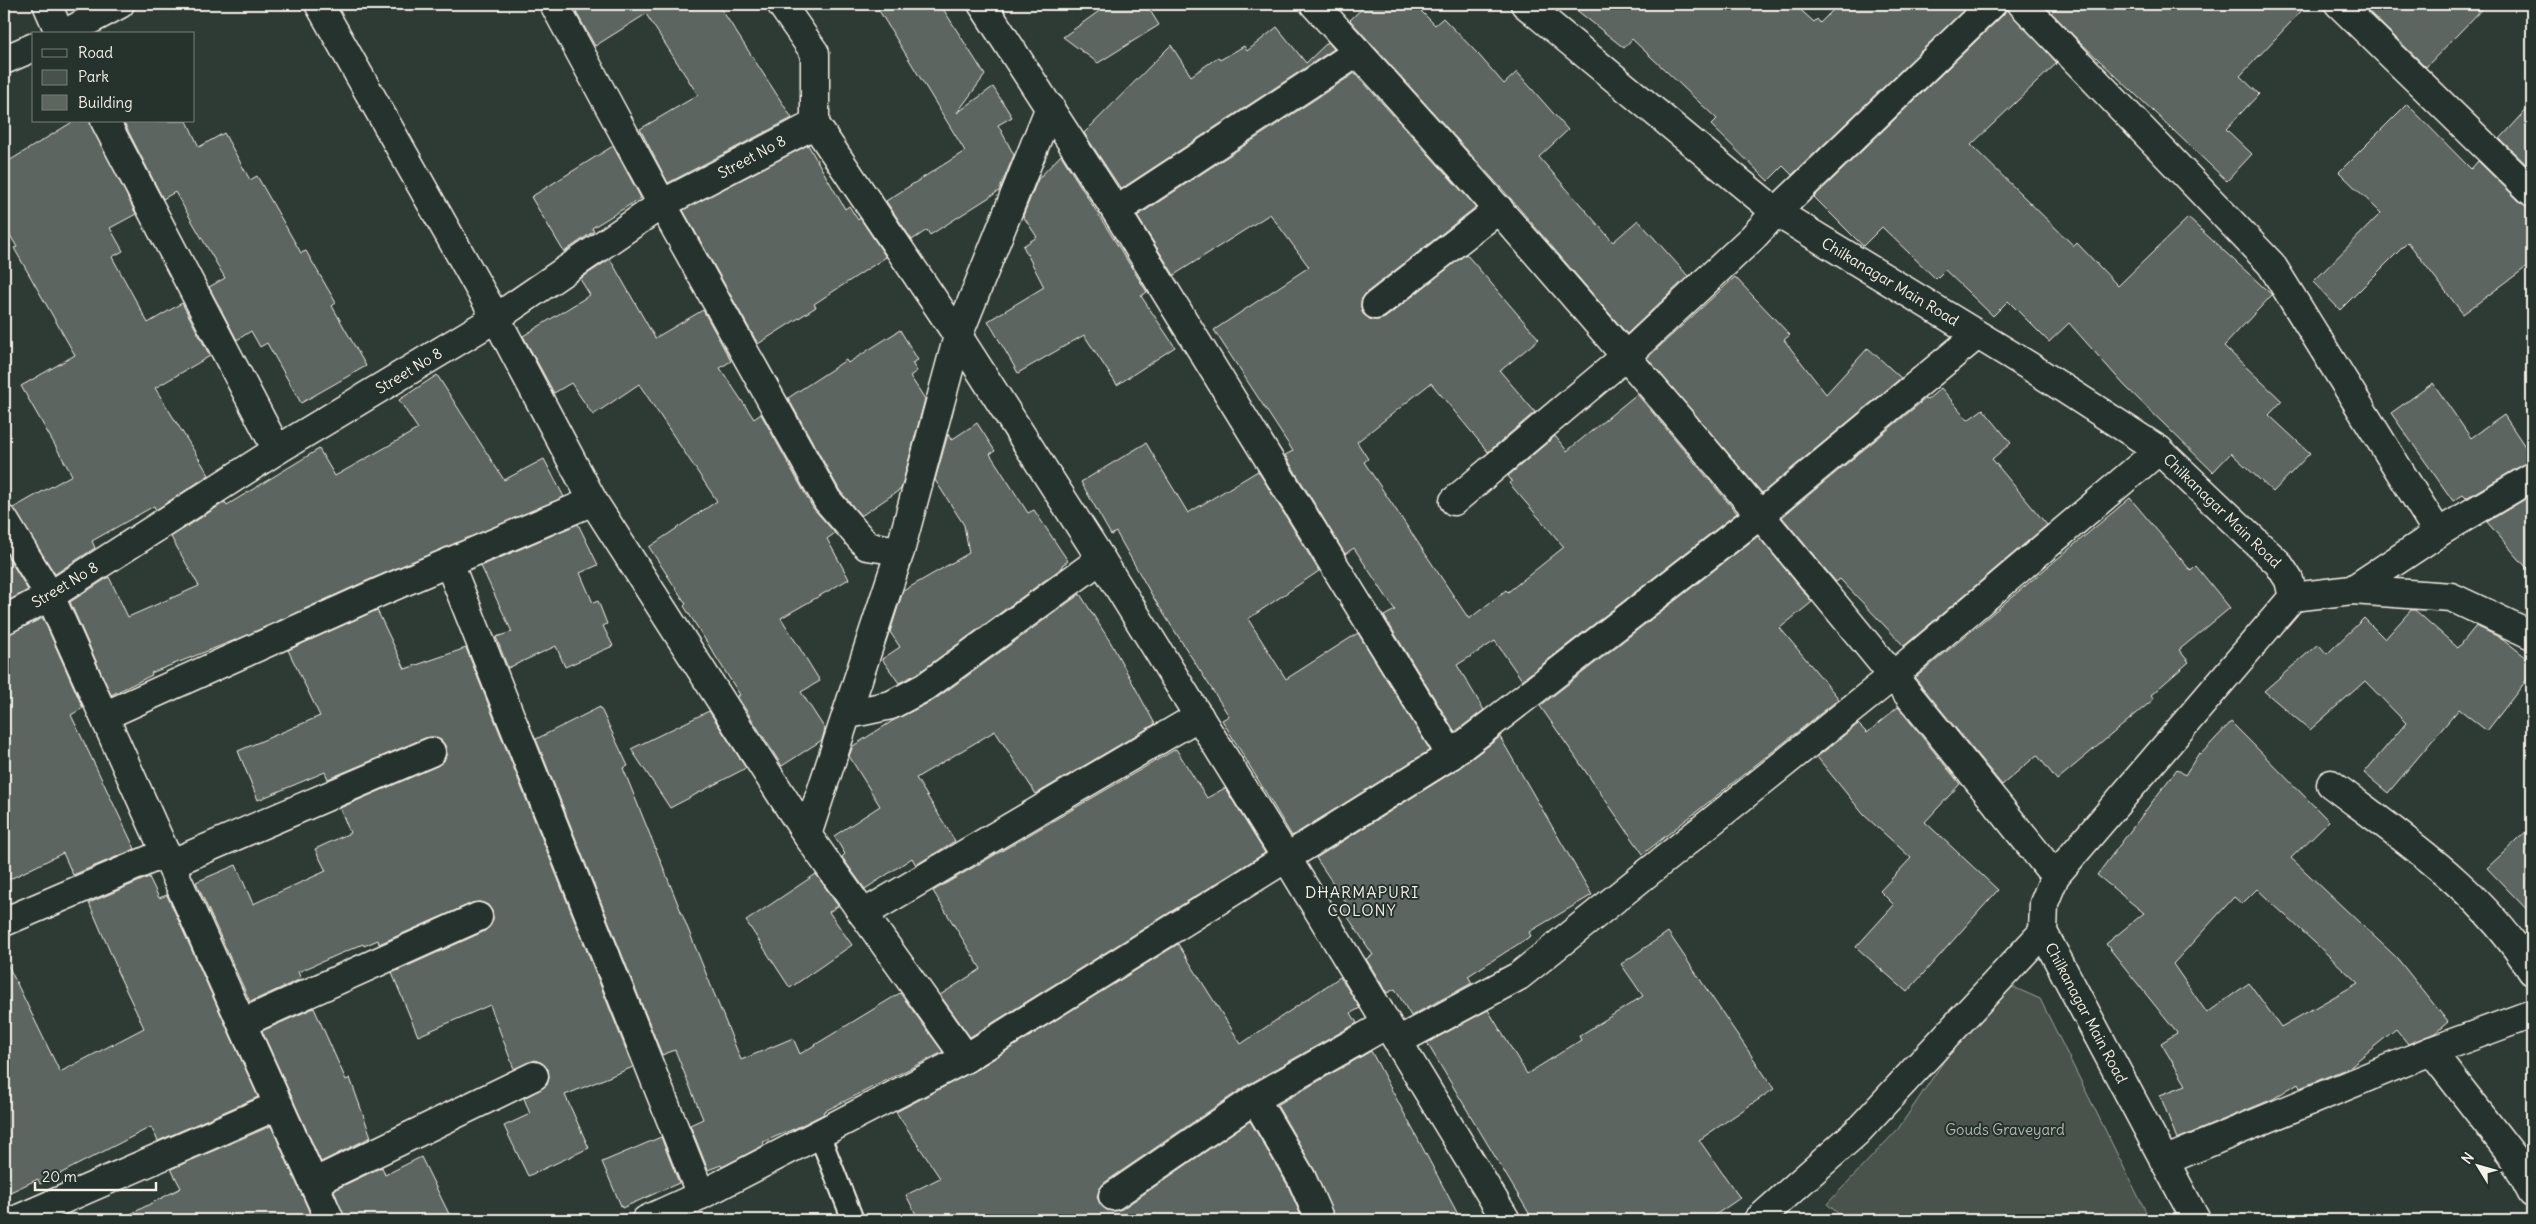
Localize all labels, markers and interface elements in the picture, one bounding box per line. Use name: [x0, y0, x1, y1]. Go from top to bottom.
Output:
legend: [32, 32, 195, 122]
text: Road: [78, 43, 113, 62]
text: Park: [78, 67, 109, 86]
text: Building: [78, 93, 133, 112]
street label: Street No 8: [714, 131, 789, 182]
street label: Chilkanagar Main Road: [1818, 233, 1962, 330]
street label: Street No 8: [372, 343, 446, 398]
street label: Chilkanagar Main Road: [2159, 449, 2285, 572]
street label: Street No 8: [28, 557, 102, 612]
district label: DHARMAPURI COLONY: [1305, 882, 1419, 920]
street label: Chilkanagar Main Road: [2041, 939, 2132, 1087]
park label: Gouds Graveyard: [1945, 1120, 2065, 1139]
north arrow: [2454, 1142, 2504, 1192]
text: N: [2458, 1149, 2478, 1167]
scale bar: [35, 1159, 156, 1191]
text: 20 m: [42, 1167, 77, 1186]

